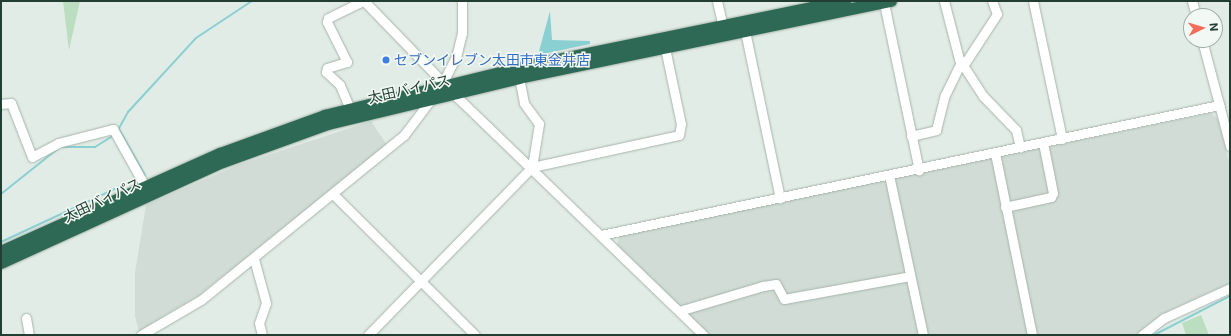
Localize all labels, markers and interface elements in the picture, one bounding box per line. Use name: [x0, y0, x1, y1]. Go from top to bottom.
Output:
north arrow: [1183, 8, 1223, 48]
text: N: [1207, 22, 1221, 32]
place label: セブンイレブン太田市東金井店: [394, 52, 590, 68]
marker: セブンイレブン太田市東金井店: [381, 55, 391, 65]
street label: 太田バイパス: [366, 71, 452, 107]
street label: 太田バイパス: [60, 175, 144, 225]

